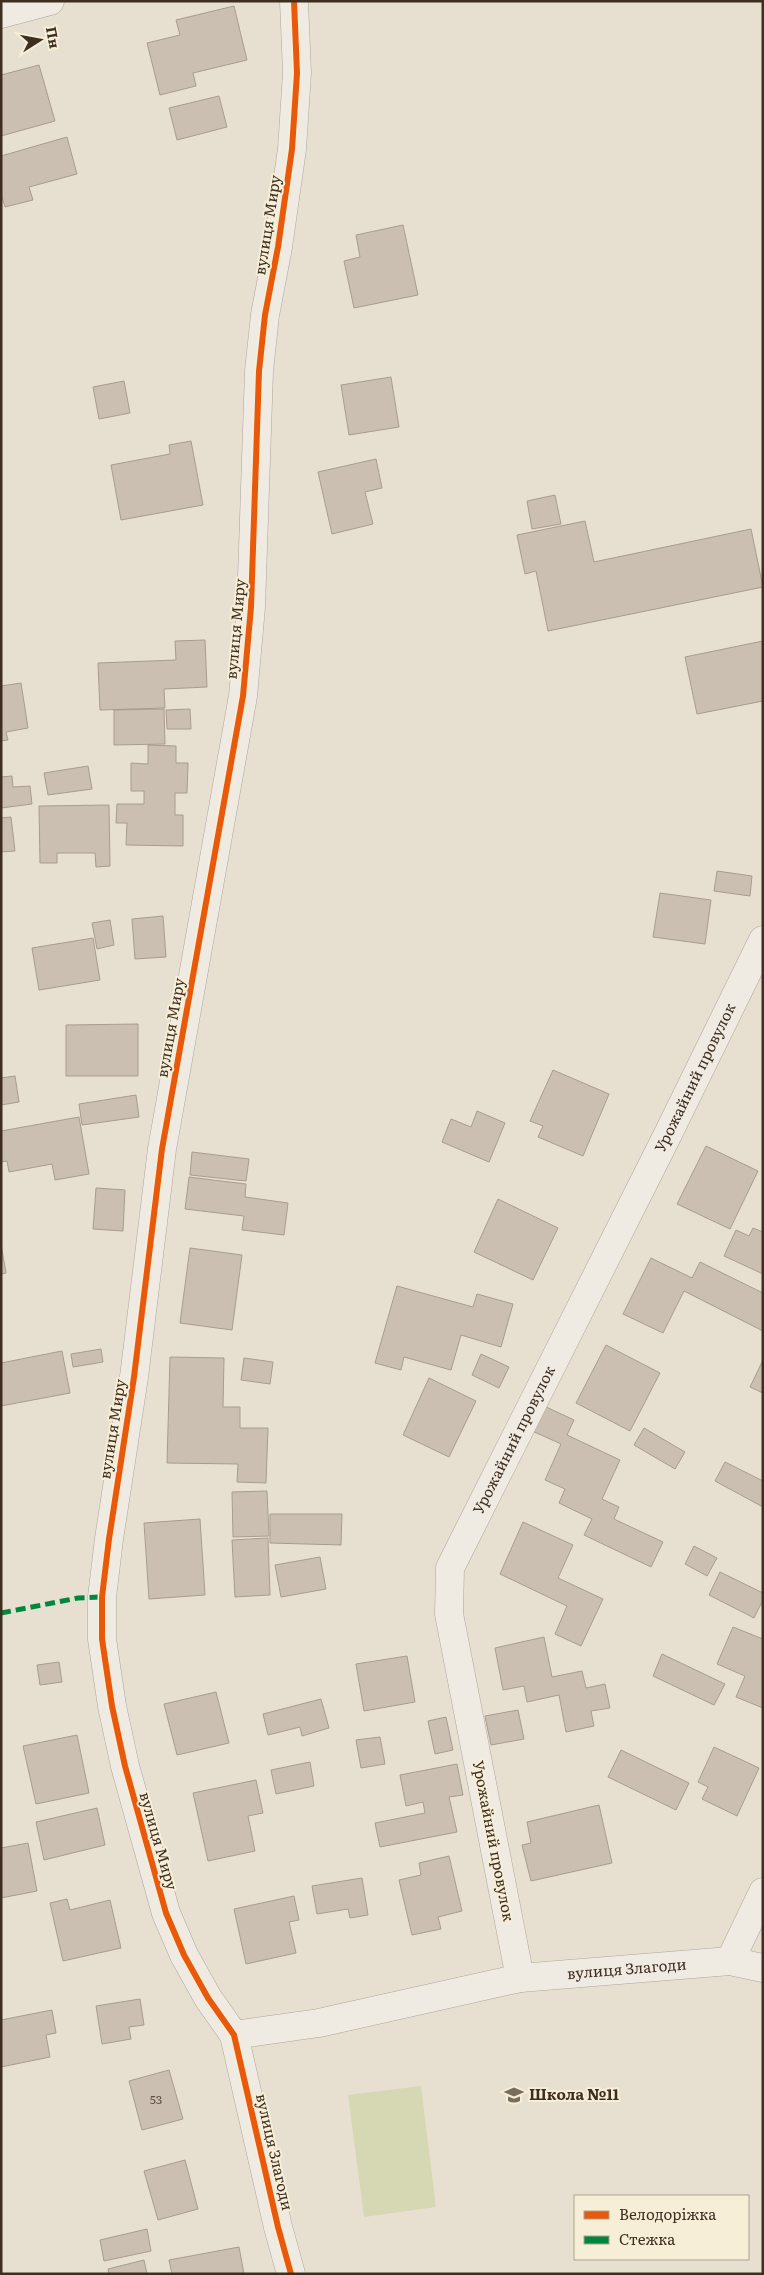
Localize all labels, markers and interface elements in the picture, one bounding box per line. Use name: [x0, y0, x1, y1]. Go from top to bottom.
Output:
north arrow: [15, 15, 65, 65]
text: Пн: [42, 25, 66, 50]
street label: вулиця Миру: [247, 173, 286, 276]
street label: вулиця Миру: [219, 577, 250, 680]
street label: вулиця Миру: [149, 976, 190, 1079]
street label: Урожайний провулок: [648, 999, 740, 1156]
street label: Урожайний провулок: [466, 1361, 560, 1518]
street label: вулиця Миру: [92, 1377, 131, 1480]
street label: Урожайний провулок: [468, 1758, 521, 1923]
street label: вулиця Миру: [134, 1789, 185, 1893]
street label: вулиця Злагоди: [566, 1952, 687, 1984]
place label: Школа №11: [529, 2082, 619, 2105]
school or university icon: Школа №11: [503, 2084, 525, 2106]
house number: 53: [150, 2090, 162, 2108]
street label: вулиця Злагоди: [251, 2091, 300, 2212]
legend: [574, 2195, 749, 2260]
text: Велодоріжка: [619, 2202, 717, 2225]
text: Стежка: [619, 2227, 676, 2250]

